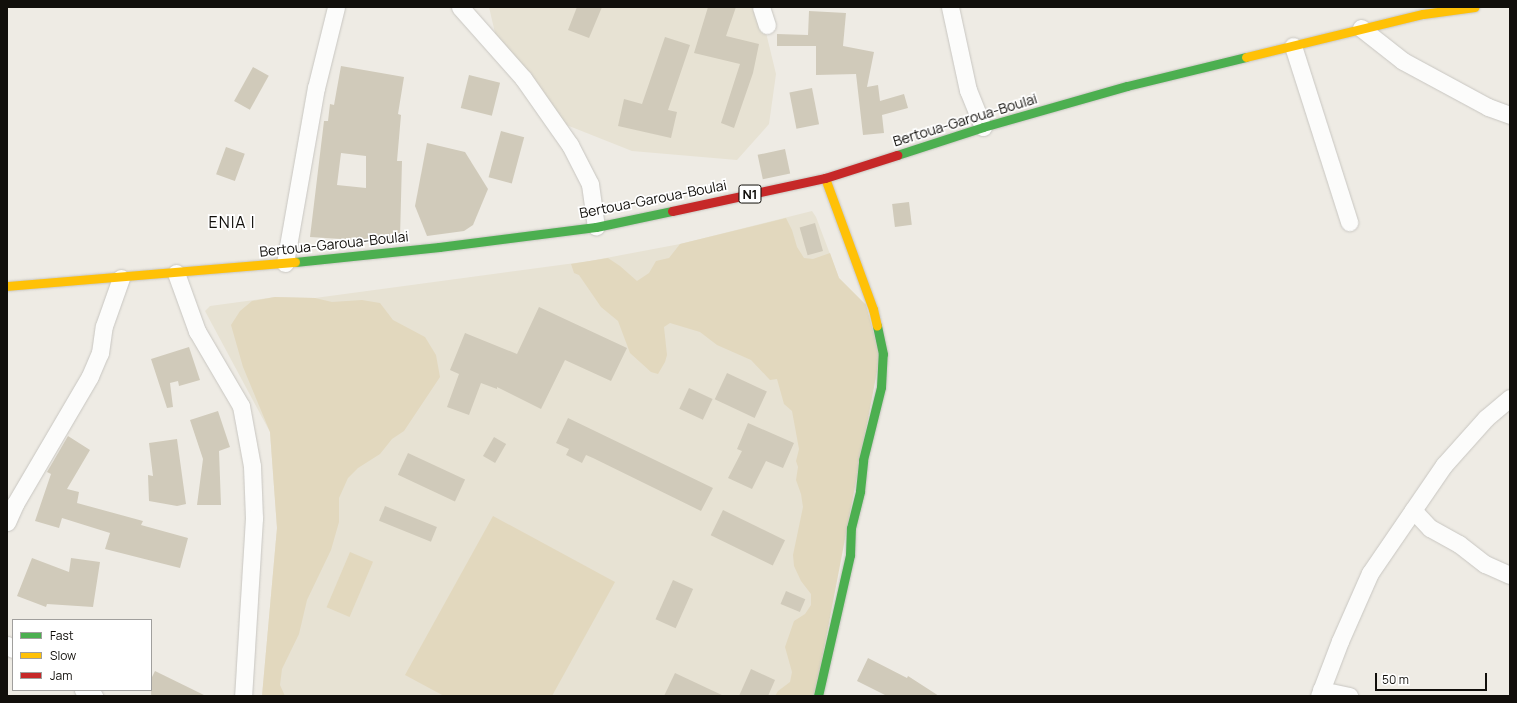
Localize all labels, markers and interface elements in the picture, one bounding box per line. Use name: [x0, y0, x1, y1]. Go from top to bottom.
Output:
street label: Bertoua-Garoua-Boulai: [891, 90, 1039, 150]
street label: Bertoua-Garoua-Boulai: [578, 176, 728, 222]
road number: N1: [738, 183, 762, 205]
district label: ENIA I: [209, 212, 255, 232]
street label: Bertoua-Garoua-Boulai: [259, 228, 409, 260]
legend: [12, 619, 152, 691]
text: Fast: [50, 627, 74, 644]
text: Slow: [50, 647, 76, 664]
scale bar: [1377, 665, 1489, 691]
text: Jam: [50, 667, 72, 684]
text: 50 m: [1382, 671, 1409, 688]

